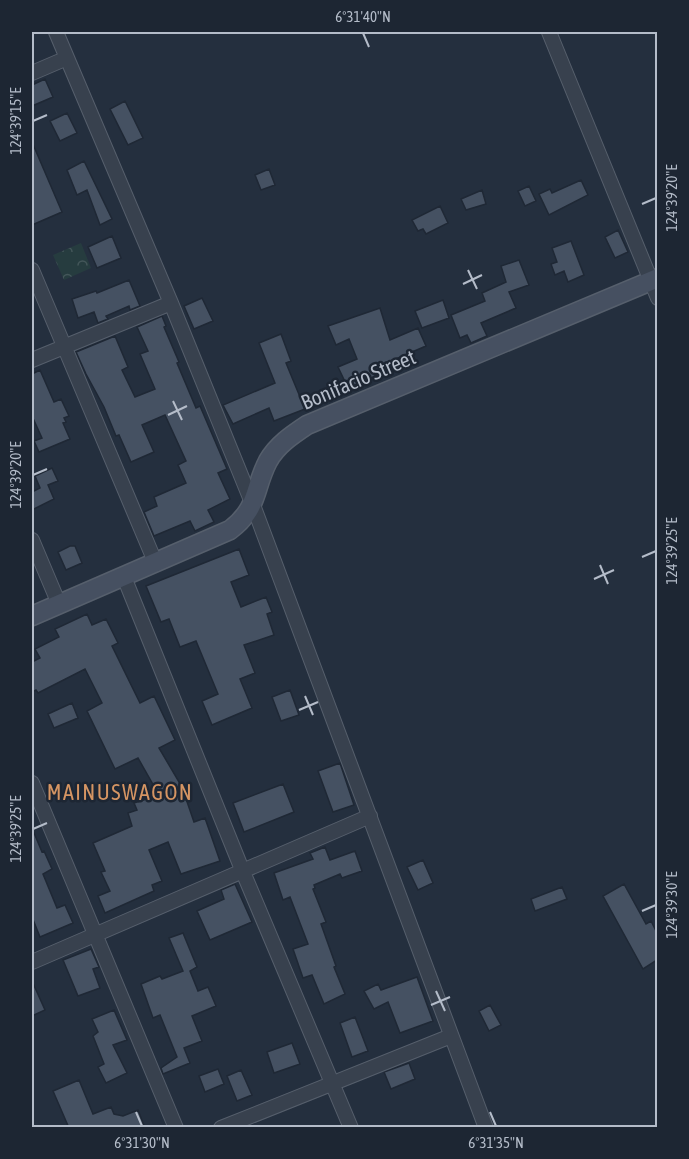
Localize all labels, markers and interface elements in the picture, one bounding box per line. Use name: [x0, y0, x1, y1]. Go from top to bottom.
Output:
text: 6°31'40"N: [335, 8, 391, 25]
text: 124°39'15"E: [7, 87, 24, 155]
text: 124°39'20"E: [663, 164, 680, 232]
street label: Bonifacio Street: [297, 344, 419, 414]
text: 124°39'20"E: [7, 441, 24, 509]
text: 124°39'25"E: [663, 517, 680, 585]
district label: MAINUSWAGON: [47, 779, 193, 805]
text: 124°39'25"E: [7, 795, 24, 863]
text: 124°39'30"E: [663, 871, 680, 939]
text: 6°31'30"N: [114, 1134, 170, 1151]
text: 6°31'35"N: [468, 1134, 524, 1151]

